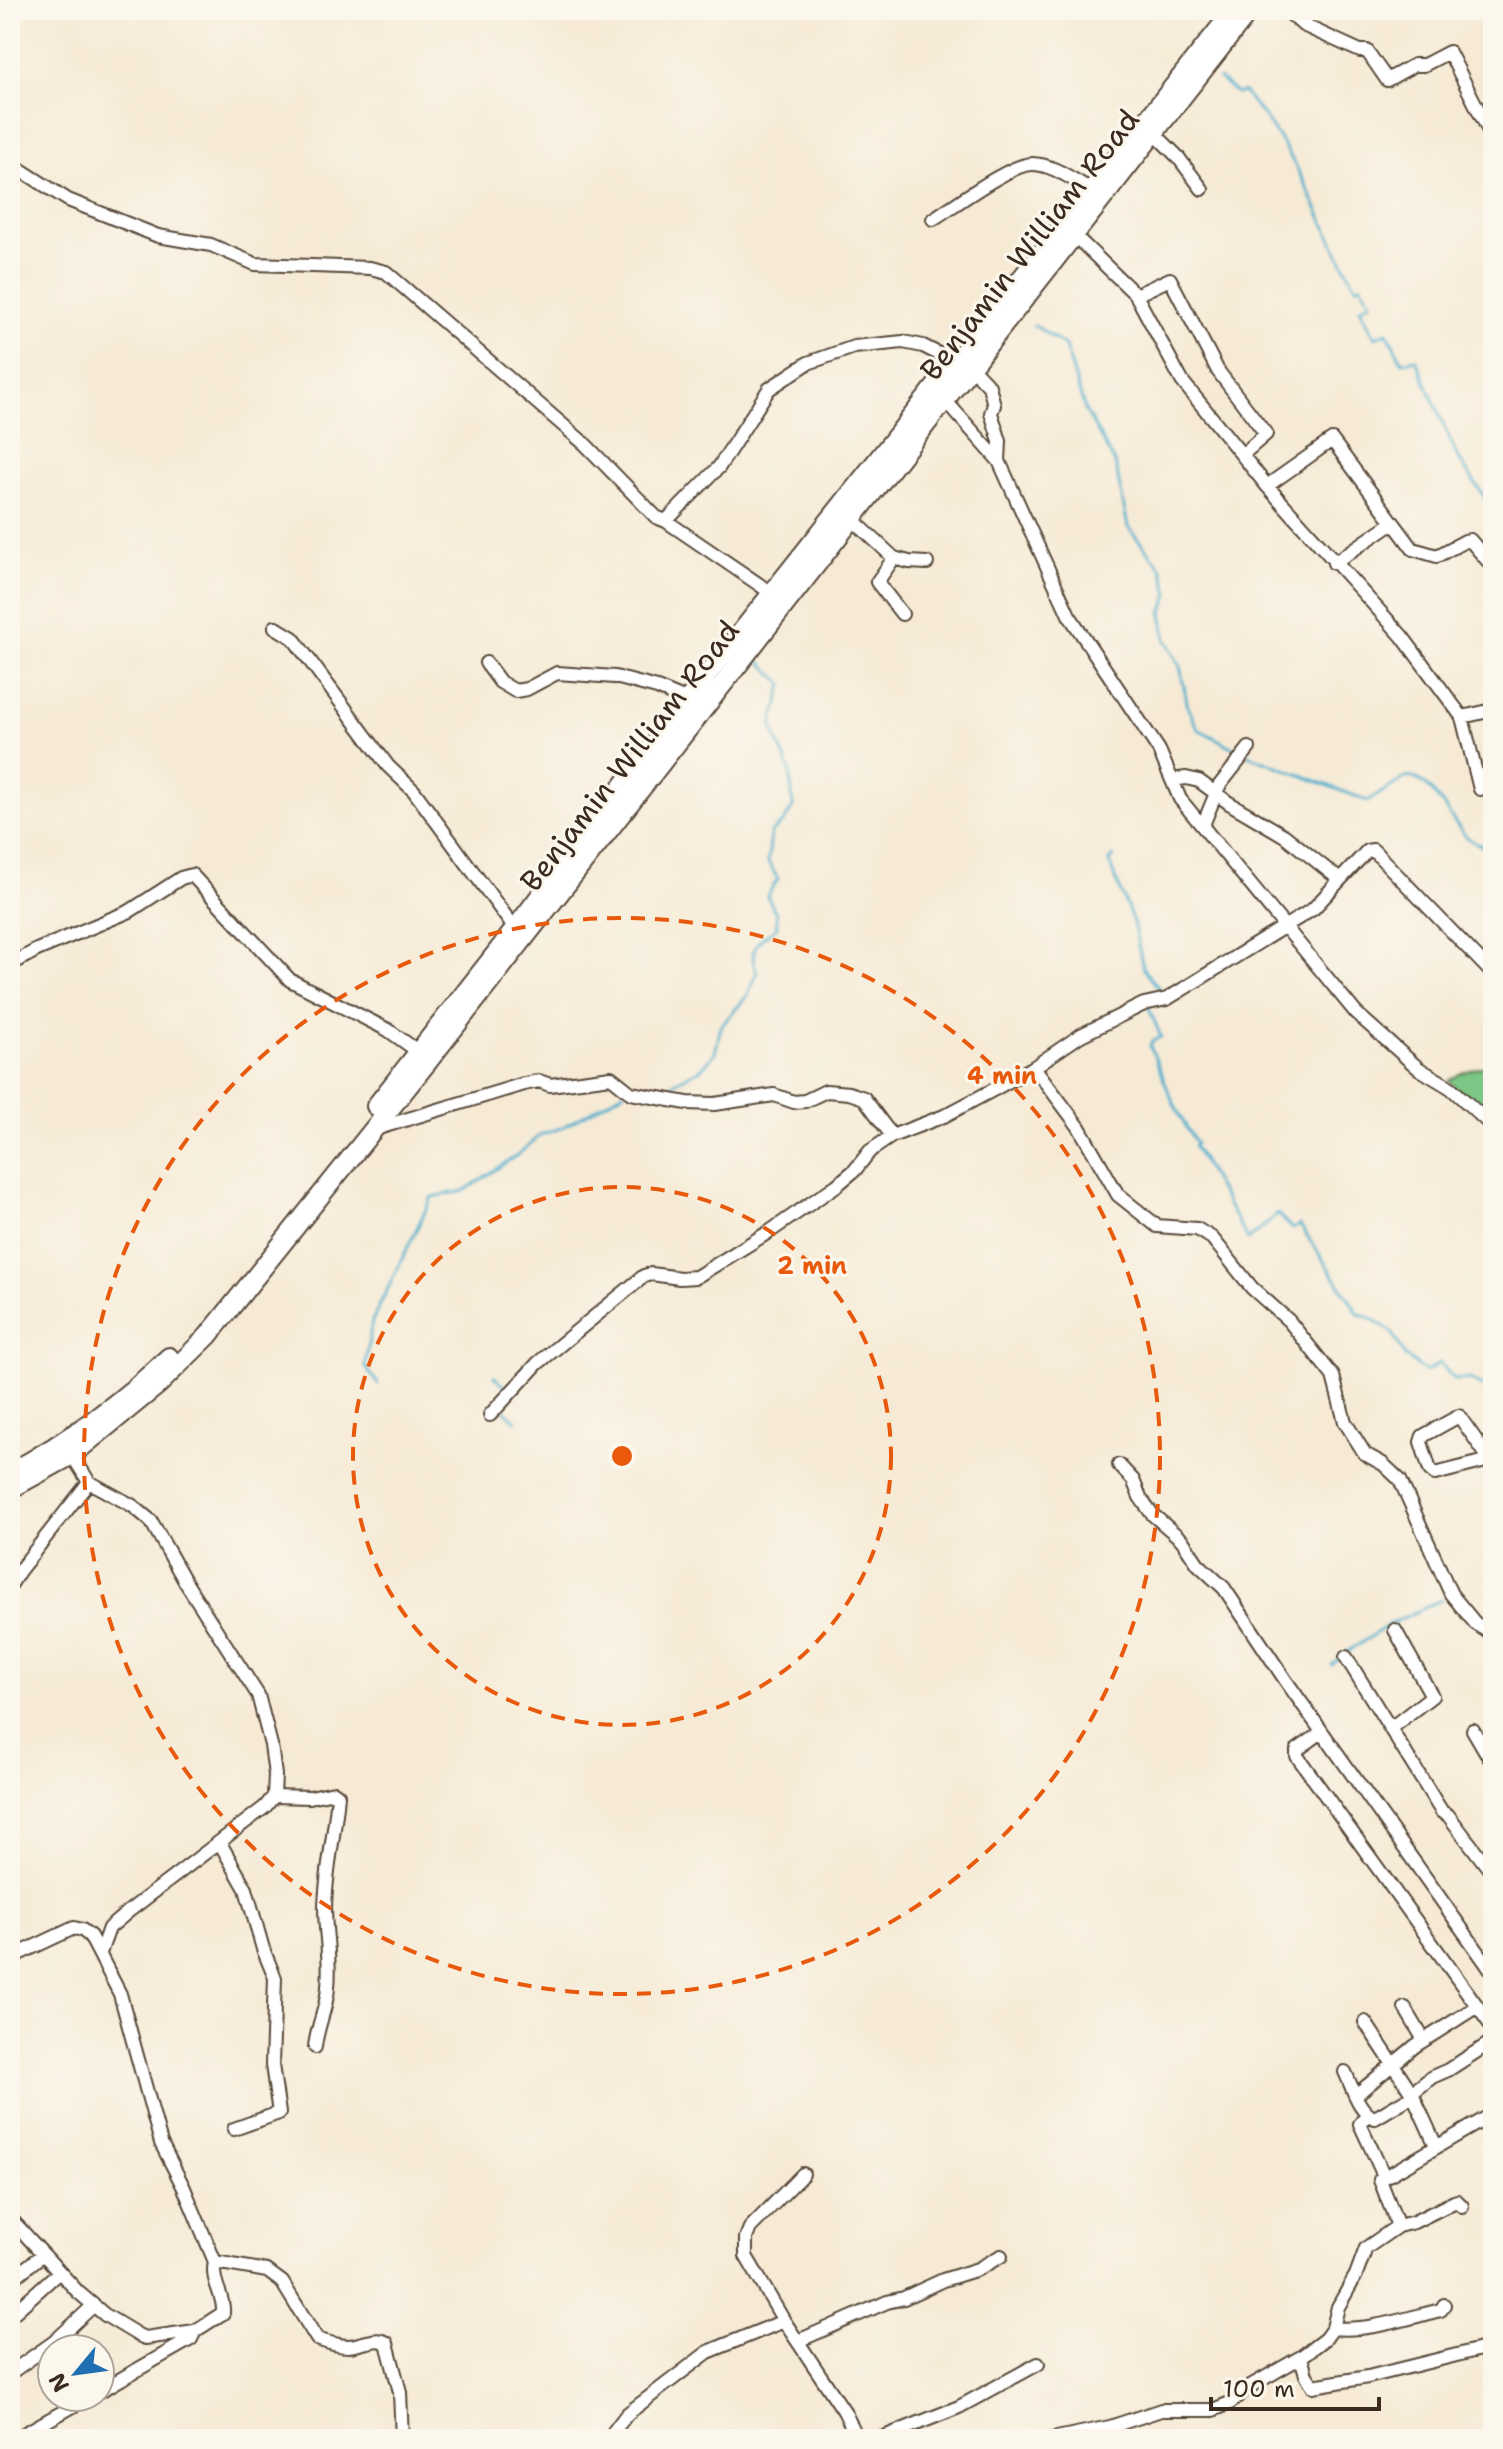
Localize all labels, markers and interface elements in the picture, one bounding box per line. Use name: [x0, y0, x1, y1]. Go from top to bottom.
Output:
street label: Benjamin William Road: [911, 100, 1149, 389]
street label: Benjamin William Road: [511, 611, 749, 900]
text: 4 min: [967, 1060, 1037, 1092]
text: 2 min: [777, 1250, 847, 1282]
centre of rings: [608, 1442, 636, 1470]
north arrow: [36, 2333, 116, 2413]
scale bar: [1211, 2361, 1379, 2411]
text: N: [42, 2368, 76, 2397]
text: 100 m: [1223, 2373, 1295, 2405]

